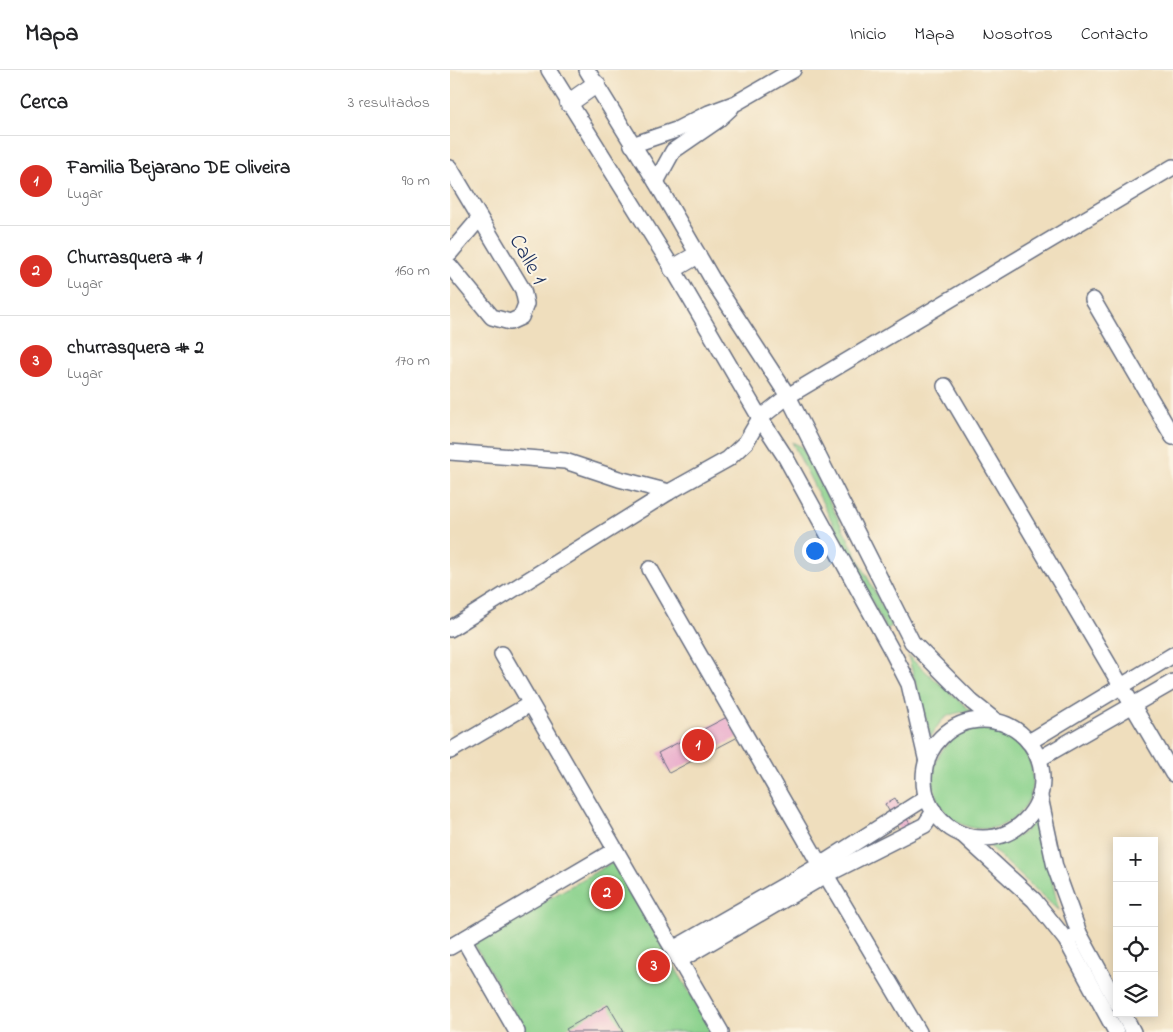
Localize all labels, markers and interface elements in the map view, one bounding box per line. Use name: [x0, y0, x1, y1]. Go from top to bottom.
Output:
text: Mapa: [25, 17, 79, 52]
text: Inicio: [849, 22, 886, 48]
text: Mapa: [914, 22, 955, 48]
text: Nosotros: [983, 22, 1053, 48]
text: Contacto: [1081, 22, 1148, 48]
text: Cerca: [20, 88, 68, 118]
text: 3 resultados: [348, 91, 430, 115]
text: Familia Bejarano DE Oliveira: [67, 155, 290, 182]
text: 1: [33, 169, 39, 193]
text: 90 m: [402, 169, 430, 193]
text: Lugar: [67, 182, 103, 206]
street label: Calle 1: [500, 229, 554, 291]
text: Churrasquera # 1: [67, 245, 203, 272]
text: 2: [32, 259, 40, 283]
text: 160 m: [395, 259, 430, 283]
text: Lugar: [67, 272, 103, 296]
text: churrasquera # 2: [67, 335, 204, 362]
text: 3: [33, 349, 39, 373]
text: 170 m: [395, 349, 430, 373]
text: Lugar: [67, 362, 103, 386]
your location: [802, 538, 828, 564]
pin: 1: [682, 726, 714, 764]
map controls: [1113, 837, 1158, 1017]
button: +: [1113, 837, 1158, 882]
pin: 2: [591, 874, 623, 912]
button: −: [1113, 882, 1158, 927]
button: locate: [1113, 927, 1158, 972]
pin: 3: [638, 947, 670, 985]
button: layers: [1113, 972, 1158, 1017]

